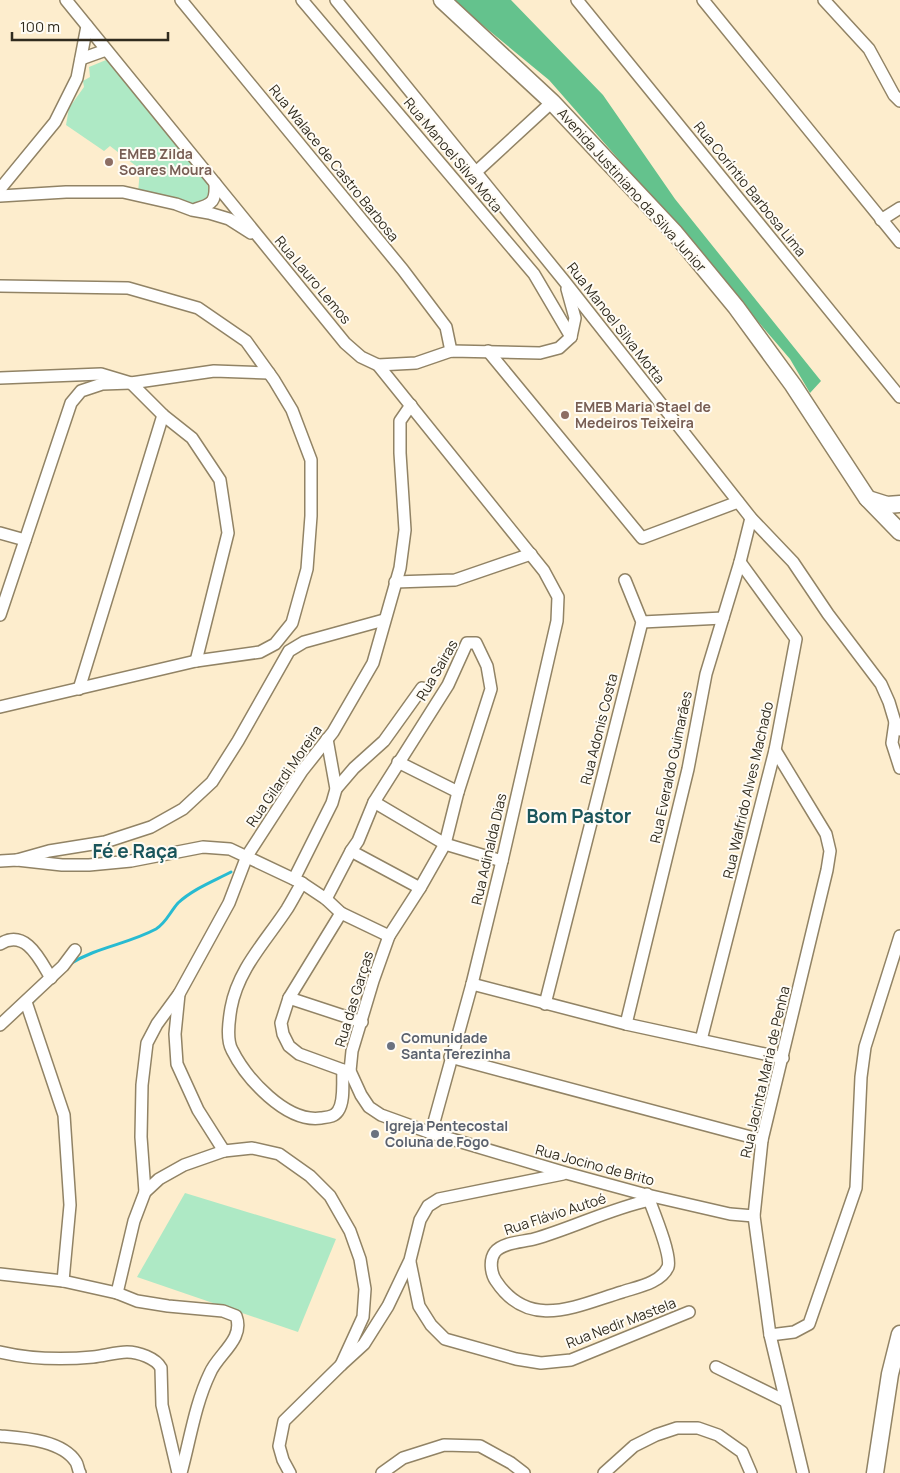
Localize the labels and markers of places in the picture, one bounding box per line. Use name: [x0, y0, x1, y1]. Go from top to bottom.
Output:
place label: EMEB Zilda Soares Moura: [119, 144, 212, 179]
marker: EMEB Zilda Soares Moura: [103, 156, 115, 168]
place label: EMEB Maria Stael de Medeiros Teixeira: [575, 397, 711, 432]
marker: EMEB Maria Stael de Medeiros Teixeira: [559, 409, 571, 421]
place label: Comunidade Santa Terezinha: [401, 1028, 511, 1063]
marker: Comunidade Santa Terezinha: [385, 1040, 397, 1052]
place label: Igreja Pentecostal Coluna de Fogo: [385, 1116, 508, 1151]
marker: Igreja Pentecostal Coluna de Fogo: [369, 1128, 381, 1140]

